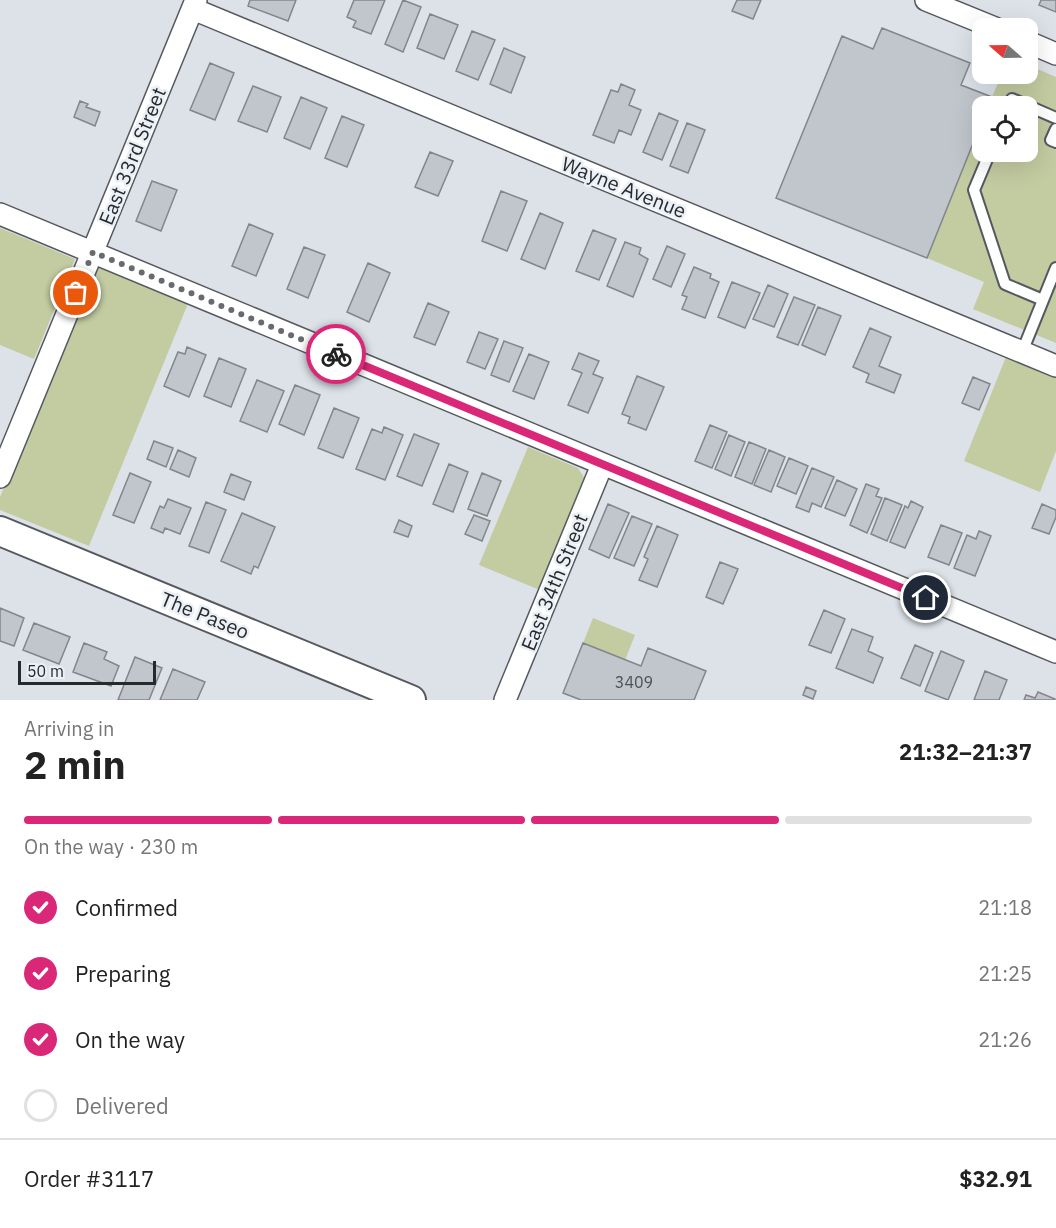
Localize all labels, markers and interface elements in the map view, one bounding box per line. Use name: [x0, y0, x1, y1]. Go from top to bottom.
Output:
north arrow: [972, 18, 1038, 84]
map controls: [972, 18, 1038, 162]
street label: East 33rd Street: [92, 83, 172, 229]
button: locate: [972, 96, 1038, 162]
street label: Wayne Avenue: [558, 150, 690, 224]
pin: [50, 267, 101, 318]
icon: bag: [59, 276, 92, 309]
courier: [306, 324, 366, 384]
icon: bike: [320, 338, 353, 371]
street label: East 34th Street: [514, 509, 594, 655]
pin: [900, 572, 951, 623]
icon: home: [909, 581, 942, 614]
street label: The Paseo: [157, 585, 253, 645]
scale bar: [18, 658, 156, 686]
text: 50 m: [27, 661, 64, 681]
house number: 3409: [615, 672, 653, 692]
text: Arriving in: [24, 715, 114, 742]
text: 21:32–21:37: [899, 737, 1032, 766]
text: 2 min: [24, 739, 126, 790]
text: On the way · 230 m: [24, 833, 198, 860]
icon: check: [24, 891, 57, 924]
text: Confirmed: [75, 893, 178, 922]
text: 21:18: [978, 894, 1032, 921]
icon: check: [24, 957, 57, 990]
text: Preparing: [75, 959, 170, 988]
text: 21:25: [978, 960, 1032, 987]
icon: check: [24, 1023, 57, 1056]
text: On the way: [75, 1025, 185, 1054]
text: 21:26: [978, 1026, 1032, 1053]
text: Delivered: [75, 1091, 169, 1120]
text: Order #3117: [24, 1164, 154, 1193]
text: $32.91: [959, 1164, 1032, 1193]

